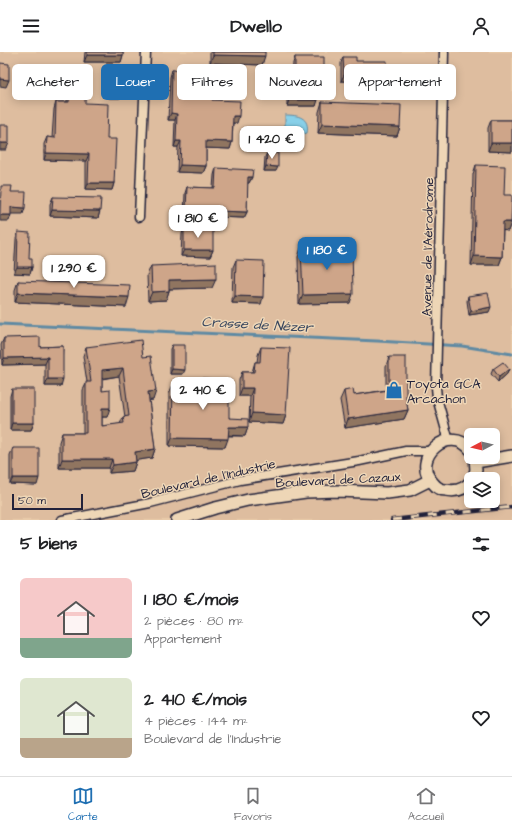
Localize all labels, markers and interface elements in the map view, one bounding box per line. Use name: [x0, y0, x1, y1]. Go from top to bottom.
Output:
text: Dwello: [230, 14, 282, 39]
icon: menu: [20, 15, 42, 37]
icon: person: [470, 15, 492, 37]
chip: Acheter: [12, 64, 93, 100]
chip: Louer: [101, 64, 169, 100]
chip: Filtres: [177, 64, 247, 100]
chip: Nouveau: [255, 64, 336, 100]
chip: Appartement: [344, 64, 456, 100]
pin: 1 420 €: [235, 126, 309, 160]
text: 1 420 €: [249, 130, 295, 148]
street label: Avenue de l'Aérodrome: [418, 178, 438, 316]
pin: 1 810 €: [161, 205, 235, 239]
text: 1 810 €: [178, 209, 218, 227]
pin: 1 180 €: [290, 237, 364, 271]
text: 1 180 €: [307, 241, 347, 259]
pin: 1 290 €: [37, 255, 111, 289]
text: 1 290 €: [51, 259, 97, 277]
water label: Crasse de Nézer: [201, 312, 314, 338]
place label: Toyota GCA Arcachon: [407, 375, 481, 408]
pin: 2 410 €: [166, 377, 240, 411]
shop icon: Toyota GCA Arcachon: [384, 380, 404, 400]
text: 2 410 €: [180, 381, 226, 399]
north arrow: [464, 428, 500, 464]
map controls: [464, 428, 500, 508]
street label: Boulevard de l'Industrie: [139, 455, 277, 503]
street label: Boulevard de Cazaux: [275, 468, 402, 492]
button: layers: [464, 472, 500, 508]
scale bar: [12, 492, 83, 511]
text: 50 m: [18, 493, 46, 508]
text: 5 biens: [20, 532, 77, 556]
icon: filters: [470, 533, 492, 555]
text: 1 180 €/mois: [144, 588, 239, 612]
icon: home: [52, 594, 100, 642]
icon: heart: [470, 607, 492, 629]
text: 2 pièces · 80 m²: [144, 612, 244, 630]
text: Appartement: [144, 630, 222, 648]
text: 2 410 €/mois: [144, 688, 247, 712]
icon: home: [52, 694, 100, 742]
icon: heart: [470, 707, 492, 729]
text: 4 pièces · 144 m²: [144, 712, 248, 730]
text: Boulevard de l'Industrie: [144, 730, 281, 748]
tab: Carte: [68, 785, 98, 824]
tab: Favoris: [234, 785, 272, 824]
tab: Accueil: [408, 785, 444, 824]

